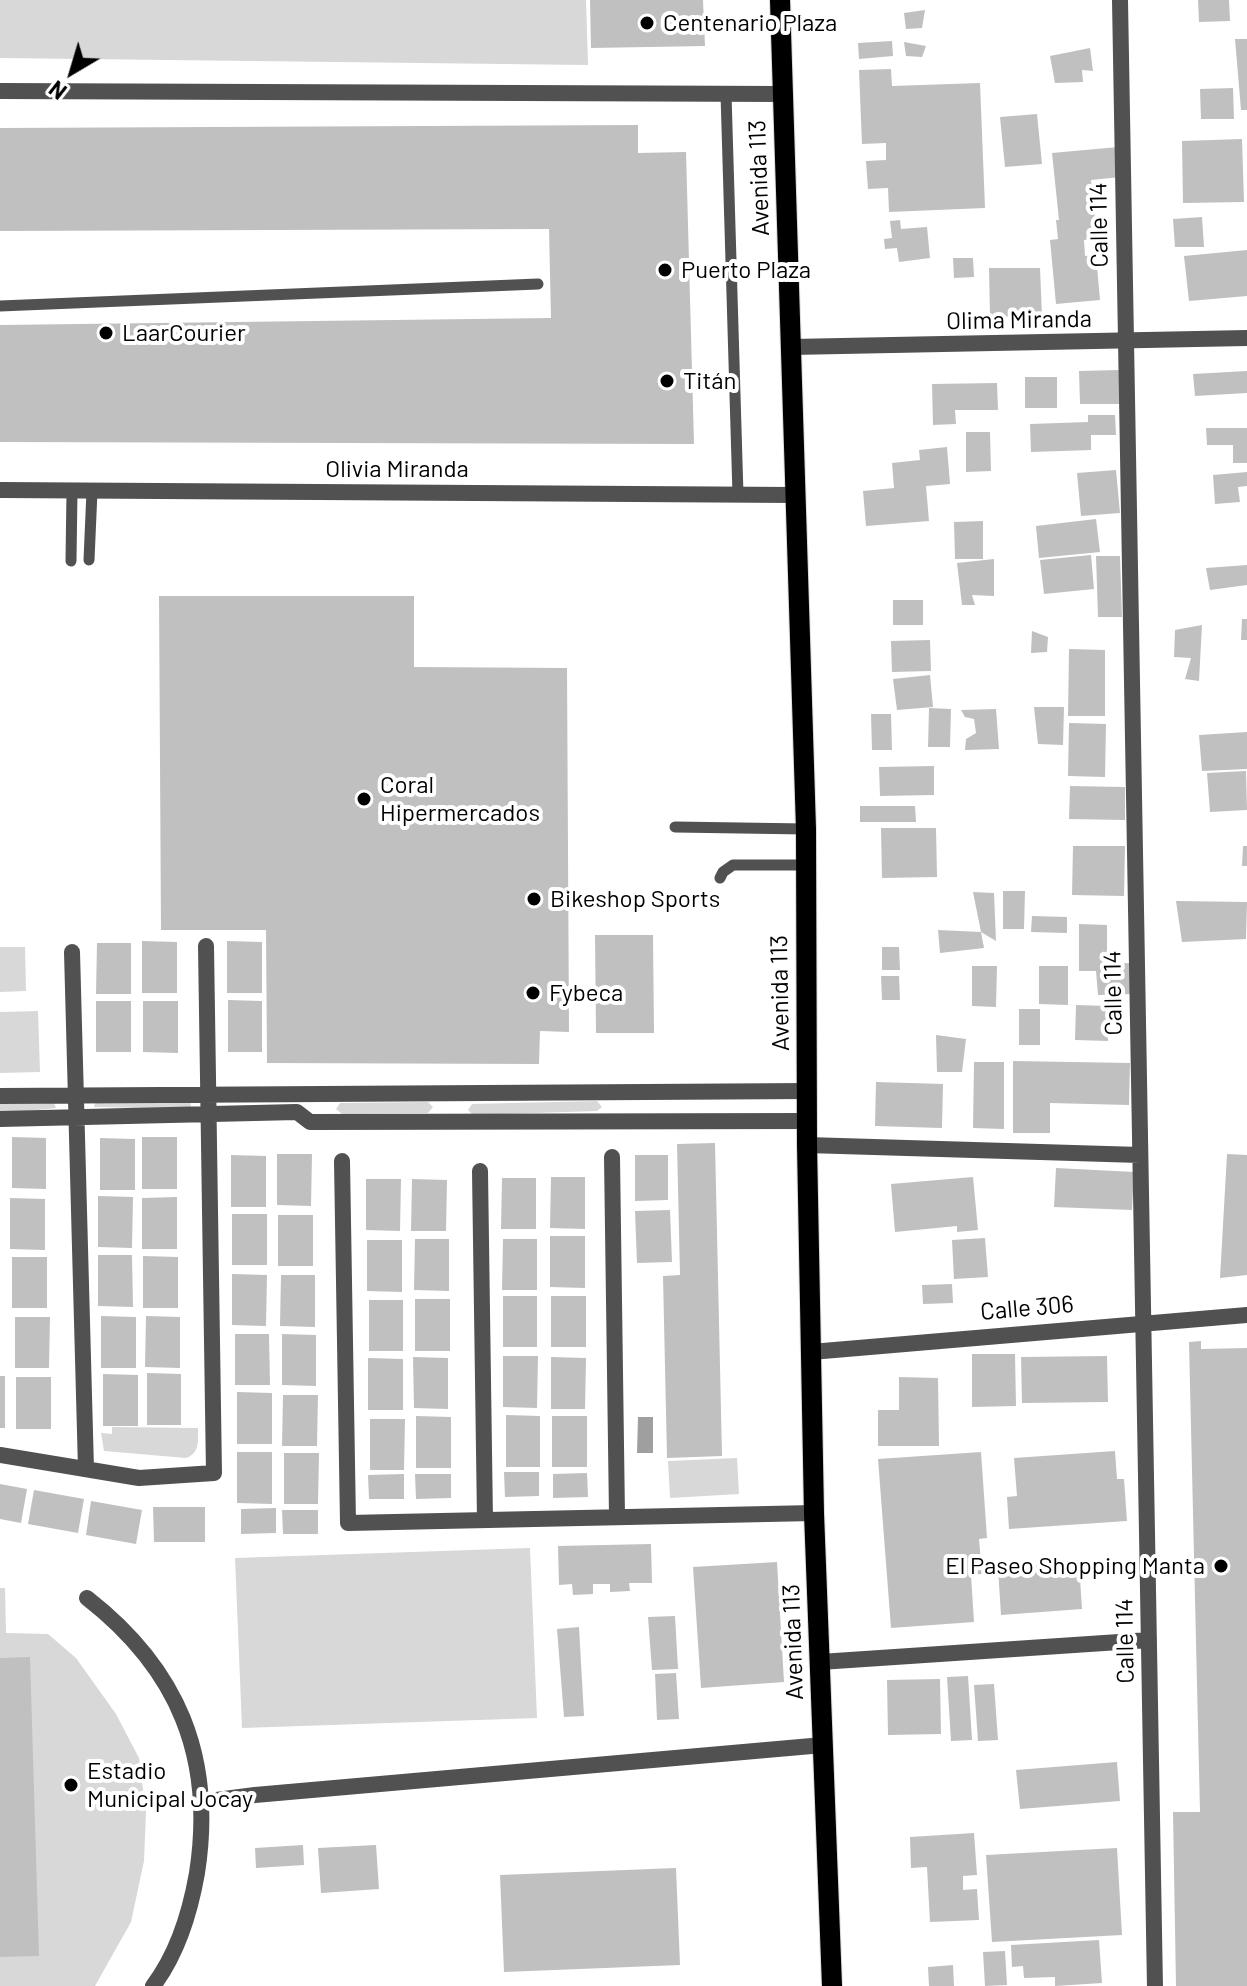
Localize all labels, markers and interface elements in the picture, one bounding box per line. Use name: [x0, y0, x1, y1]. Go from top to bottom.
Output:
place label: Centenario Plaza: [663, 9, 837, 37]
marker: Centenario Plaza: [638, 14, 656, 32]
north arrow: [32, 32, 112, 112]
text: N: [43, 76, 71, 106]
street label: Avenida 113: [743, 119, 775, 237]
street label: Calle 114: [1084, 182, 1114, 268]
place label: Puerto Plaza: [681, 256, 811, 284]
marker: Puerto Plaza: [656, 261, 674, 279]
street label: Olima Miranda: [946, 304, 1092, 336]
place label: LaarCourier: [122, 319, 246, 347]
marker: LaarCourier: [97, 324, 115, 342]
place label: Titán: [683, 367, 736, 395]
marker: Titán: [658, 372, 676, 390]
street label: Olivia Miranda: [325, 455, 469, 483]
place label: Coral Hipermercados: [380, 771, 540, 827]
marker: Coral Hipermercados: [355, 790, 373, 808]
place label: Bikeshop Sports: [550, 885, 720, 913]
marker: Bikeshop Sports: [525, 890, 543, 908]
street label: Avenida 113: [765, 935, 795, 1051]
street label: Calle 114: [1098, 950, 1128, 1036]
place label: Fybeca: [549, 979, 623, 1007]
marker: Fybeca: [524, 984, 542, 1002]
street label: Calle 306: [979, 1290, 1075, 1326]
place label: El Paseo Shopping Manta: [945, 1552, 1205, 1580]
marker: El Paseo Shopping Manta: [1212, 1557, 1230, 1575]
street label: Avenida 113: [777, 1583, 809, 1701]
street label: Calle 114: [1110, 1598, 1140, 1684]
place label: Estadio Municipal Jocay: [87, 1757, 253, 1813]
marker: Estadio Municipal Jocay: [62, 1776, 80, 1794]

